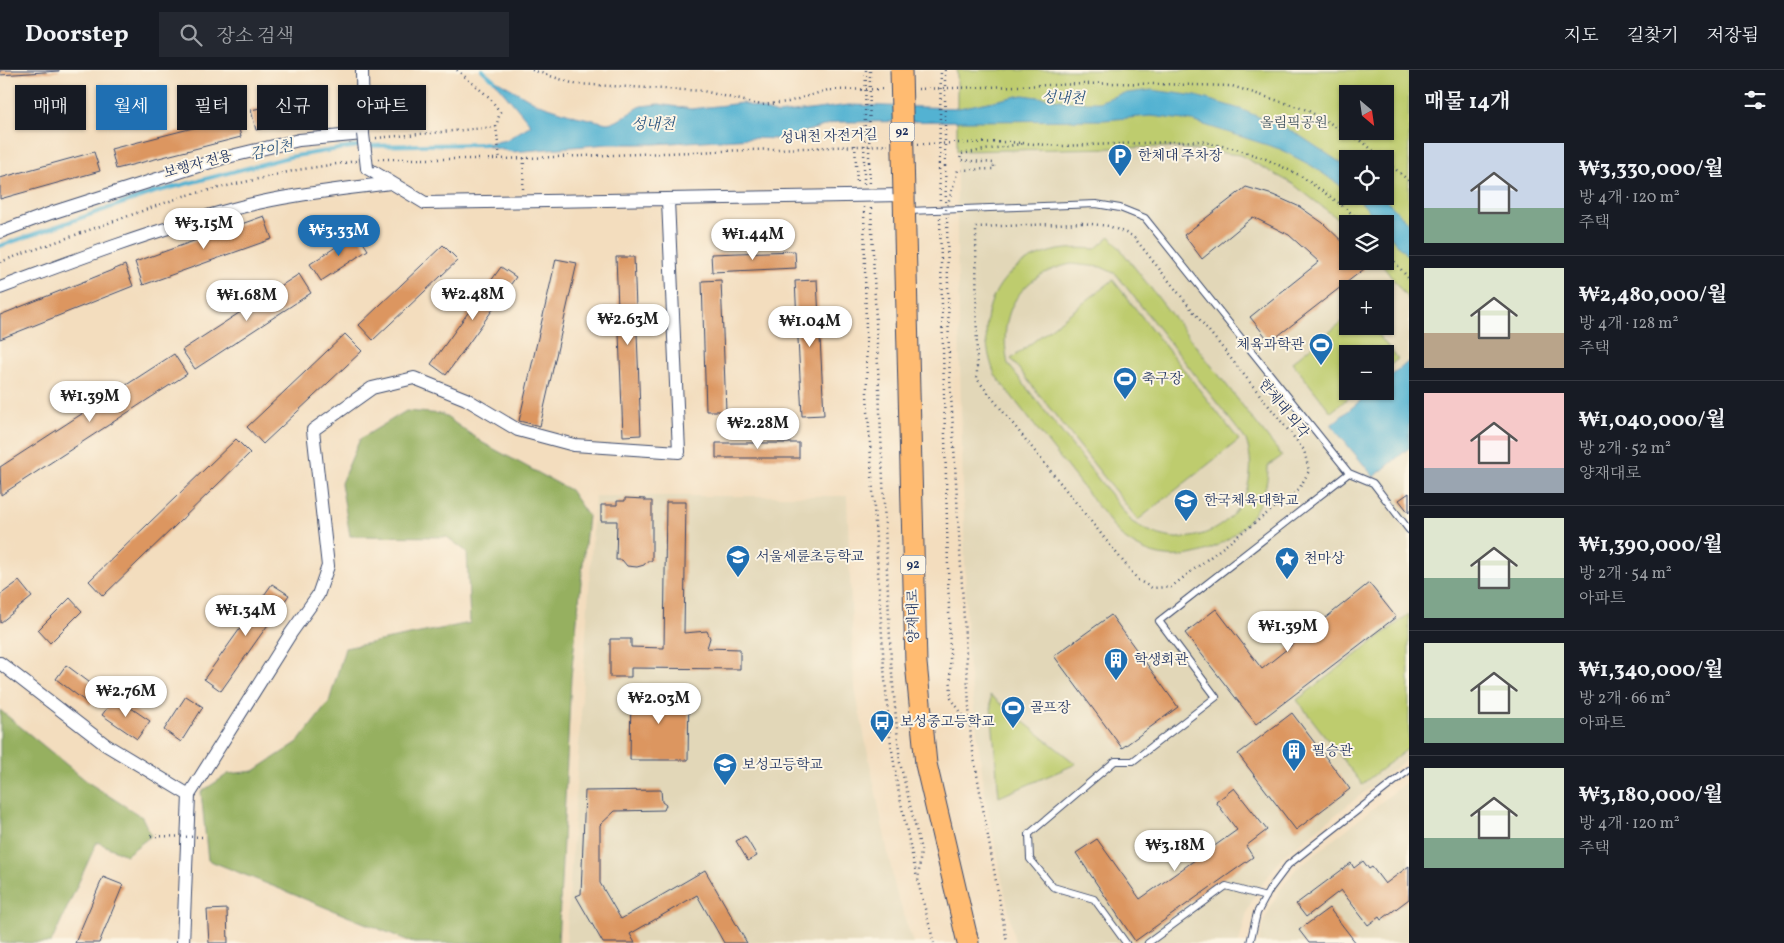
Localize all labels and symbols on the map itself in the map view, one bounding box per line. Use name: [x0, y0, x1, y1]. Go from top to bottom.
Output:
north arrow: [1339, 85, 1394, 140]
water label: 성내천: [1041, 88, 1087, 110]
park label: 올림픽공원: [1260, 114, 1328, 133]
water label: 성내천: [631, 115, 676, 136]
road number: 92: [890, 122, 914, 142]
street label: 성내천 자전거길: [780, 126, 878, 148]
water label: 감이천: [248, 136, 297, 166]
parking icon: 한체대 주차장: [1107, 143, 1133, 177]
street label: 보행자 전용: [162, 147, 235, 183]
place label: 한체대 주차장: [1138, 147, 1222, 166]
pin: ₩3.15M: [163, 208, 245, 250]
pin: ₩3.33M: [298, 214, 380, 257]
pin: ₩1.44M: [712, 218, 794, 261]
pin: ₩2.48M: [432, 278, 514, 321]
pin: ₩1.68M: [206, 280, 288, 322]
pin: ₩2.63M: [587, 304, 669, 346]
pin: ₩1.04M: [769, 306, 851, 348]
sports icon: 체육과학관: [1308, 332, 1334, 366]
place label: 체육과학관: [1236, 336, 1304, 355]
sports icon: 축구장: [1112, 366, 1138, 400]
place label: 축구장: [1142, 370, 1183, 389]
street label: 한체대 외각: [1253, 376, 1313, 443]
pin: ₩1.39M: [49, 380, 131, 423]
pin: ₩2.28M: [717, 408, 799, 450]
school or university icon: 한국체육대학교: [1173, 488, 1199, 522]
place label: 한국체육대학교: [1204, 492, 1299, 511]
school or university icon: 서울세륜초등학교: [725, 544, 751, 578]
place icon: 천마상: [1274, 546, 1300, 580]
place label: 서울세륜초등학교: [756, 548, 865, 567]
place label: 천마상: [1304, 550, 1345, 569]
road number: 92: [900, 556, 926, 574]
street label: 양재대로: [904, 588, 924, 643]
pin: ₩1.34M: [205, 594, 287, 637]
pin: ₩1.39M: [1247, 610, 1329, 653]
building icon: 학생회관: [1103, 647, 1129, 681]
place label: 학생회관: [1134, 651, 1189, 670]
pin: ₩2.76M: [85, 676, 167, 718]
pin: ₩2.03M: [618, 682, 700, 725]
sports icon: 골프장: [1000, 695, 1026, 729]
place label: 골프장: [1030, 699, 1071, 718]
bus stop icon: 보성중고등학교: [869, 709, 895, 743]
place label: 보성중고등학교: [900, 713, 995, 732]
building icon: 필승관: [1281, 738, 1307, 772]
place label: 필승관: [1312, 742, 1353, 761]
school or university icon: 보성고등학교: [712, 752, 738, 786]
place label: 보성고등학교: [742, 756, 824, 775]
pin: ₩3.18M: [1134, 830, 1216, 872]

